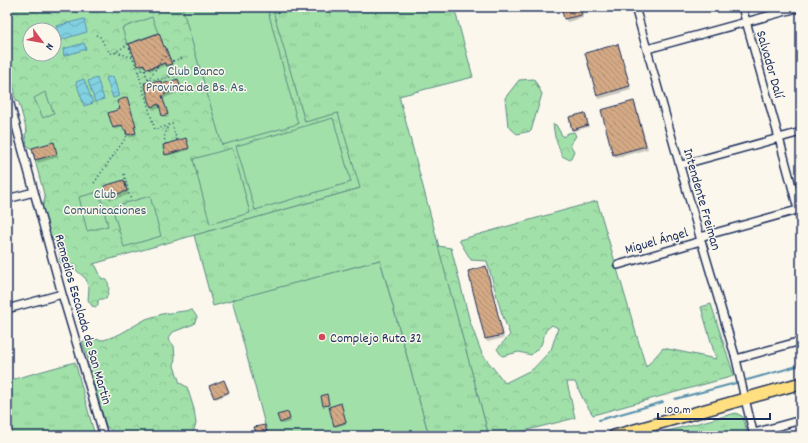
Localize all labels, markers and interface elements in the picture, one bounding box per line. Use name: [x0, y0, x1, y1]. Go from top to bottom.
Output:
north arrow: [22, 22, 62, 62]
street label: Salvador Dalí: [750, 28, 789, 102]
text: N: [40, 40, 57, 53]
park label: Club Banco Provincia de Bs. As.: [146, 62, 246, 98]
street label: Intendente Freiman: [677, 146, 725, 253]
park label: Club Comunicaciones: [64, 185, 147, 221]
street label: Miguel Ángel: [623, 223, 691, 260]
street label: Remedios Escalada de San Martin: [48, 232, 116, 407]
place label: Complejo Ruta 32: [330, 329, 422, 349]
marker: Complejo Ruta 32: [317, 332, 327, 342]
scale bar: [658, 395, 770, 421]
text: 100 m: [664, 402, 691, 419]

